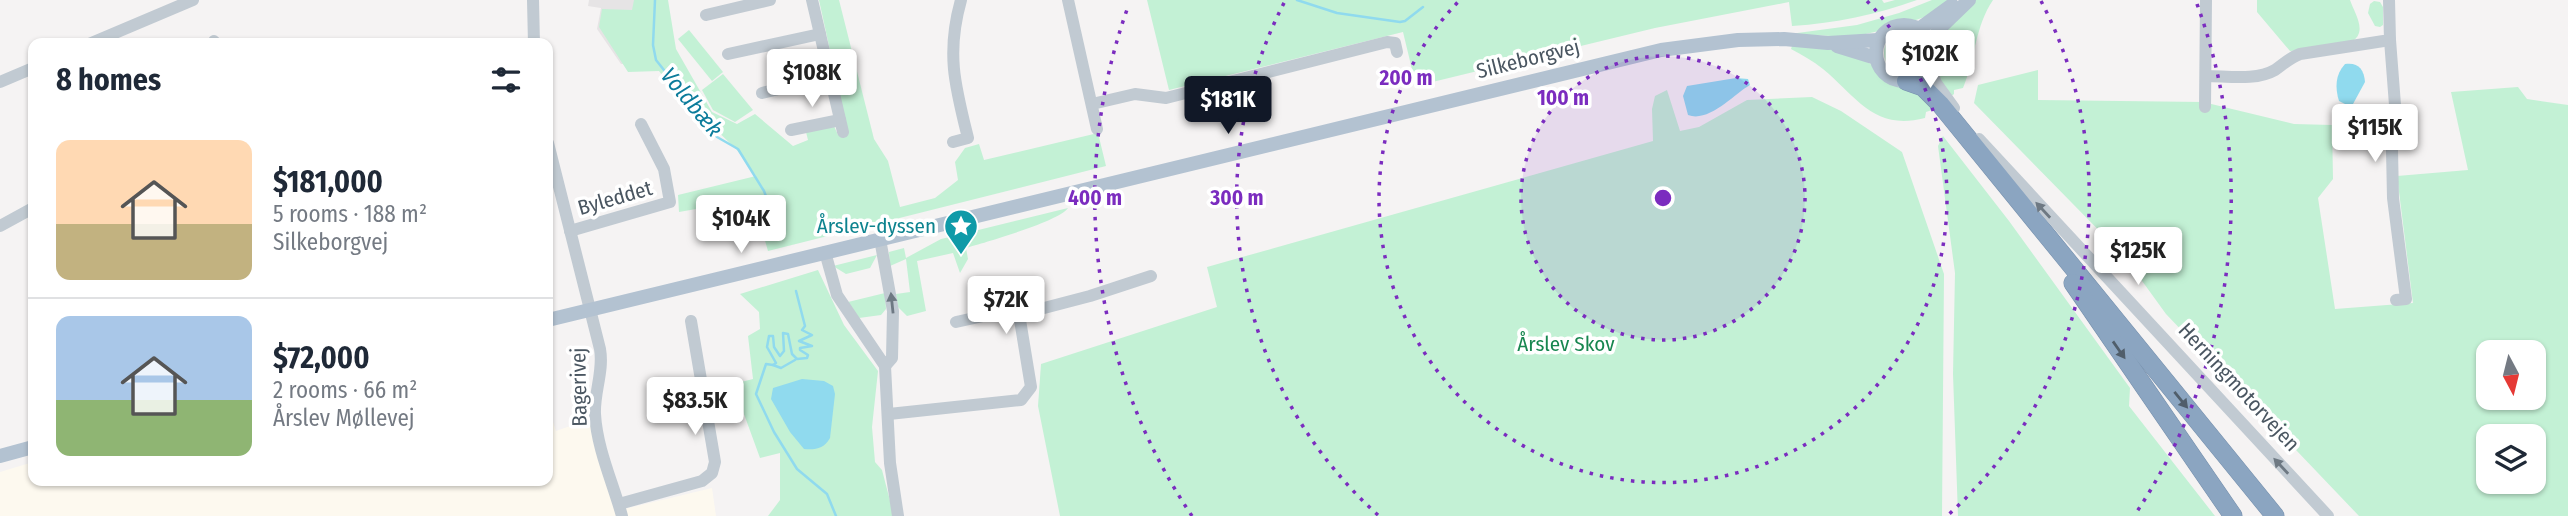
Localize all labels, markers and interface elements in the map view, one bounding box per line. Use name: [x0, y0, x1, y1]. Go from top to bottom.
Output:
pin: $102K: [1881, 31, 1979, 90]
street label: Silkeborgvej: [1474, 34, 1582, 84]
text: $102K: [1902, 39, 1958, 67]
pin: $108K: [763, 50, 861, 109]
text: $108K: [783, 58, 841, 86]
icon: filters: [487, 61, 525, 99]
text: 8 homes: [56, 62, 161, 98]
water label: Voldbæk: [655, 62, 729, 142]
text: 200 m: [1378, 65, 1433, 91]
pin: $181K: [1179, 76, 1277, 136]
text: $181K: [1200, 85, 1256, 113]
text: 100 m: [1537, 85, 1589, 111]
pin: $115K: [2326, 104, 2424, 164]
text: $115K: [2348, 113, 2402, 141]
text: $181,000: [273, 164, 383, 200]
icon: home: [112, 168, 196, 252]
street label: Byleddet: [575, 175, 655, 221]
text: 400 m: [1068, 185, 1122, 211]
text: 300 m: [1209, 185, 1264, 211]
centre of rings: [1651, 186, 1675, 210]
pin: $104K: [692, 196, 790, 255]
text: 5 rooms · 188 m²: [273, 200, 427, 228]
one-way arrow: [2035, 201, 2051, 219]
text: $104K: [712, 204, 770, 232]
place icon: Årslev-dyssen: [942, 207, 980, 256]
place label: Årslev-dyssen: [817, 213, 936, 239]
text: Silkeborgvej: [273, 228, 388, 256]
pin: $125K: [2089, 228, 2187, 287]
text: $125K: [2110, 236, 2166, 264]
pin: $72K: [965, 276, 1047, 336]
text: $72K: [984, 285, 1028, 313]
one-way arrow: [886, 292, 897, 314]
street label: Herningmotorvejen: [2173, 317, 2305, 457]
park label: Årslev Skov: [1517, 331, 1615, 357]
text: $72,000: [273, 340, 370, 376]
north arrow: [2476, 340, 2546, 410]
map controls: [2476, 340, 2546, 494]
one-way arrow: [2112, 341, 2126, 359]
icon: home: [112, 344, 196, 428]
street label: Bagerivej: [565, 347, 593, 427]
text: 2 rooms · 66 m²: [273, 376, 417, 404]
pin: $83.5K: [638, 378, 752, 437]
text: $83.5K: [663, 386, 727, 414]
one-way arrow: [2173, 391, 2188, 409]
text: Årslev Møllevej: [273, 404, 415, 432]
button: layers: [2476, 424, 2546, 494]
one-way arrow: [2274, 458, 2290, 475]

